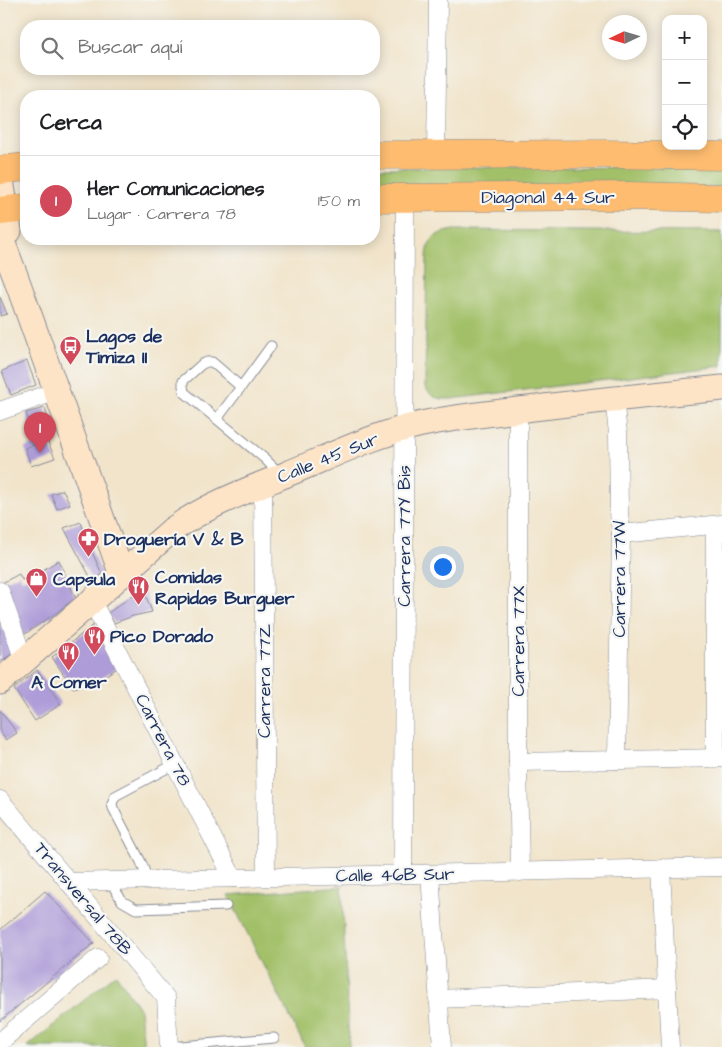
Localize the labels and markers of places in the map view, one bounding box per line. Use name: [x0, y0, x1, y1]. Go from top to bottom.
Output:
place label: Lagos de Timiza II: [85, 324, 162, 370]
bus stop icon: Lagos de Timiza II: [58, 334, 82, 365]
pin: 1: [24, 412, 56, 453]
pharmacy icon: Droguería V & B: [76, 527, 100, 558]
place label: Droguería V & B: [104, 527, 244, 553]
place label: Comidas Rapidas Burguer: [155, 565, 294, 612]
shop icon: Capsula: [25, 567, 49, 598]
place label: Capsula: [53, 567, 116, 592]
restaurant icon: Comidas Rapidas Burguer: [127, 575, 151, 606]
restaurant icon: Pico Dorado: [82, 624, 106, 655]
place label: Pico Dorado: [110, 624, 214, 649]
restaurant icon: A Comer: [57, 640, 81, 671]
place label: A Comer: [31, 670, 107, 695]

